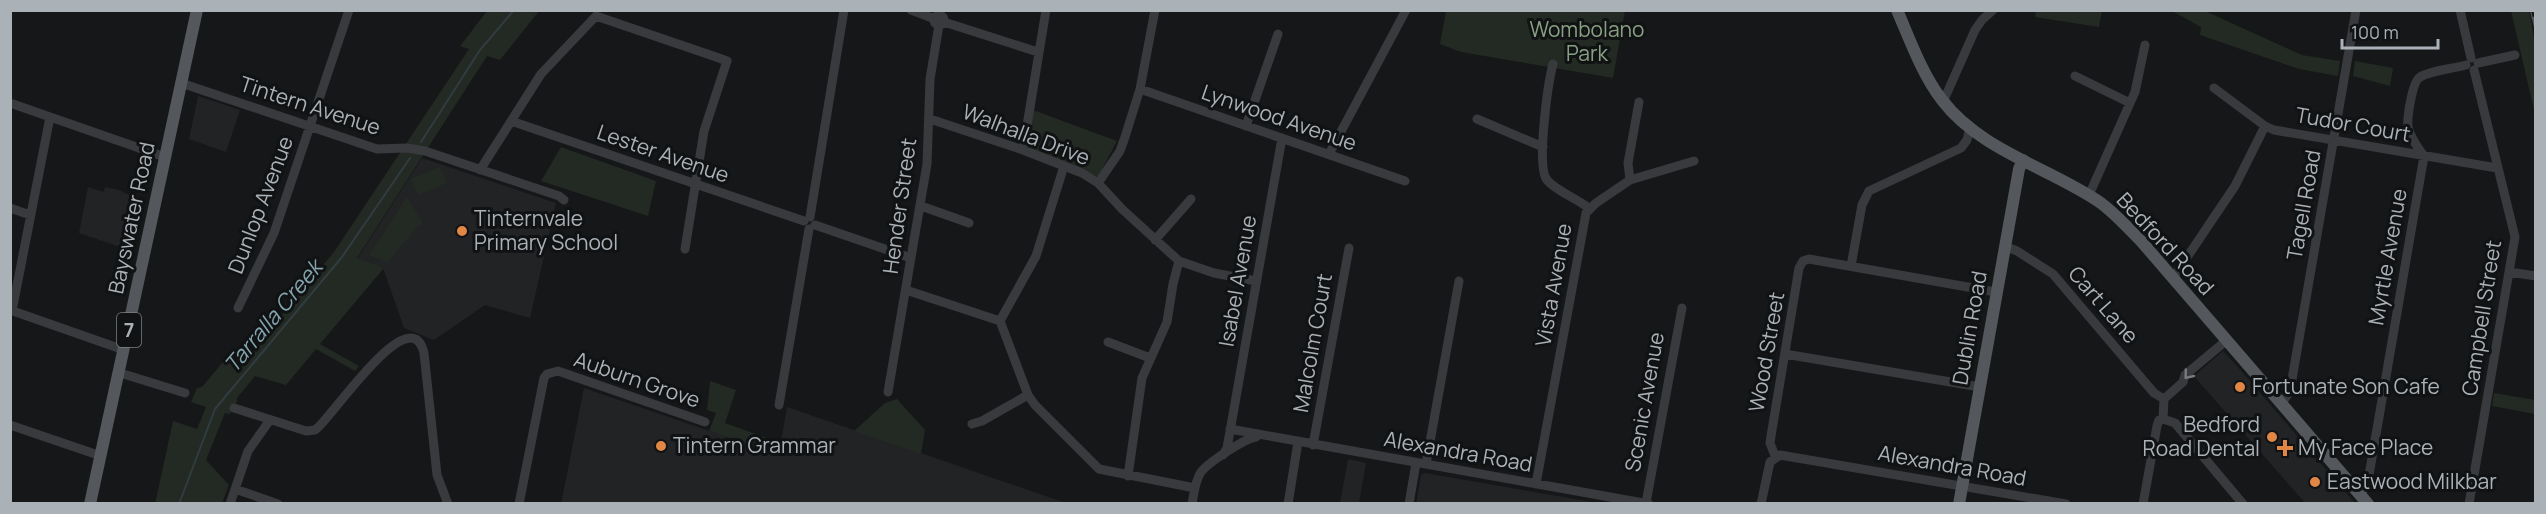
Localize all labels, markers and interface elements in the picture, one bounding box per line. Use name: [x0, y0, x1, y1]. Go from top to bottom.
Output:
scale bar: [2342, 12, 2438, 50]
park label: Wombolano Park: [1530, 15, 1644, 67]
text: 100 m: [2351, 20, 2399, 44]
street label: Tintern Avenue: [236, 69, 384, 141]
street label: Lynwood Avenue: [1198, 77, 1361, 157]
street label: Walhalla Drive: [959, 97, 1094, 171]
street label: Tudor Court: [2293, 100, 2413, 148]
street label: Lester Avenue: [594, 117, 733, 189]
street label: Dunlop Avenue: [221, 132, 299, 277]
street label: Hender Street: [876, 136, 922, 276]
street label: Bayswater Road: [101, 139, 161, 296]
street label: Tagell Road: [2280, 148, 2326, 262]
street label: Bedford Road: [2111, 186, 2221, 301]
street label: Myrtle Avenue: [2361, 186, 2413, 327]
place label: Tinternvale Primary School: [474, 204, 618, 256]
street label: Isabel Avenue: [1212, 213, 1262, 349]
street label: Vista Avenue: [1528, 221, 1578, 348]
marker: Tinternvale Primary School: [455, 224, 469, 238]
street label: Campbell Street: [2455, 238, 2507, 398]
water label: Tarralla Creek: [217, 251, 331, 379]
street label: Cart Lane: [2062, 260, 2145, 349]
street label: Dublin Road: [1945, 269, 1993, 387]
street label: Malcolm Court: [1286, 271, 1338, 415]
street label: Wood Street: [1742, 290, 1790, 414]
road number: 7: [117, 313, 141, 347]
street label: Scenic Avenue: [1618, 330, 1670, 474]
street label: Auburn Grove: [571, 344, 704, 414]
one-way arrow: [2184, 368, 2195, 379]
place label: Fortunate Son Cafe: [2252, 372, 2440, 400]
marker: Fortunate Son Cafe: [2233, 380, 2247, 394]
place label: Bedford Road Dental: [2143, 410, 2260, 462]
street label: Alexandra Road: [1382, 424, 1534, 478]
marker: Bedford Road Dental: [2265, 430, 2279, 444]
place label: Tintern Grammar: [673, 431, 836, 459]
place label: My Face Place: [2298, 433, 2433, 461]
street label: Alexandra Road: [1876, 438, 2028, 492]
marker: Tintern Grammar: [654, 439, 668, 453]
marker: My Face Place: [2276, 439, 2294, 457]
place label: Eastwood Milkbar: [2327, 467, 2497, 495]
marker: Eastwood Milkbar: [2308, 475, 2322, 489]

